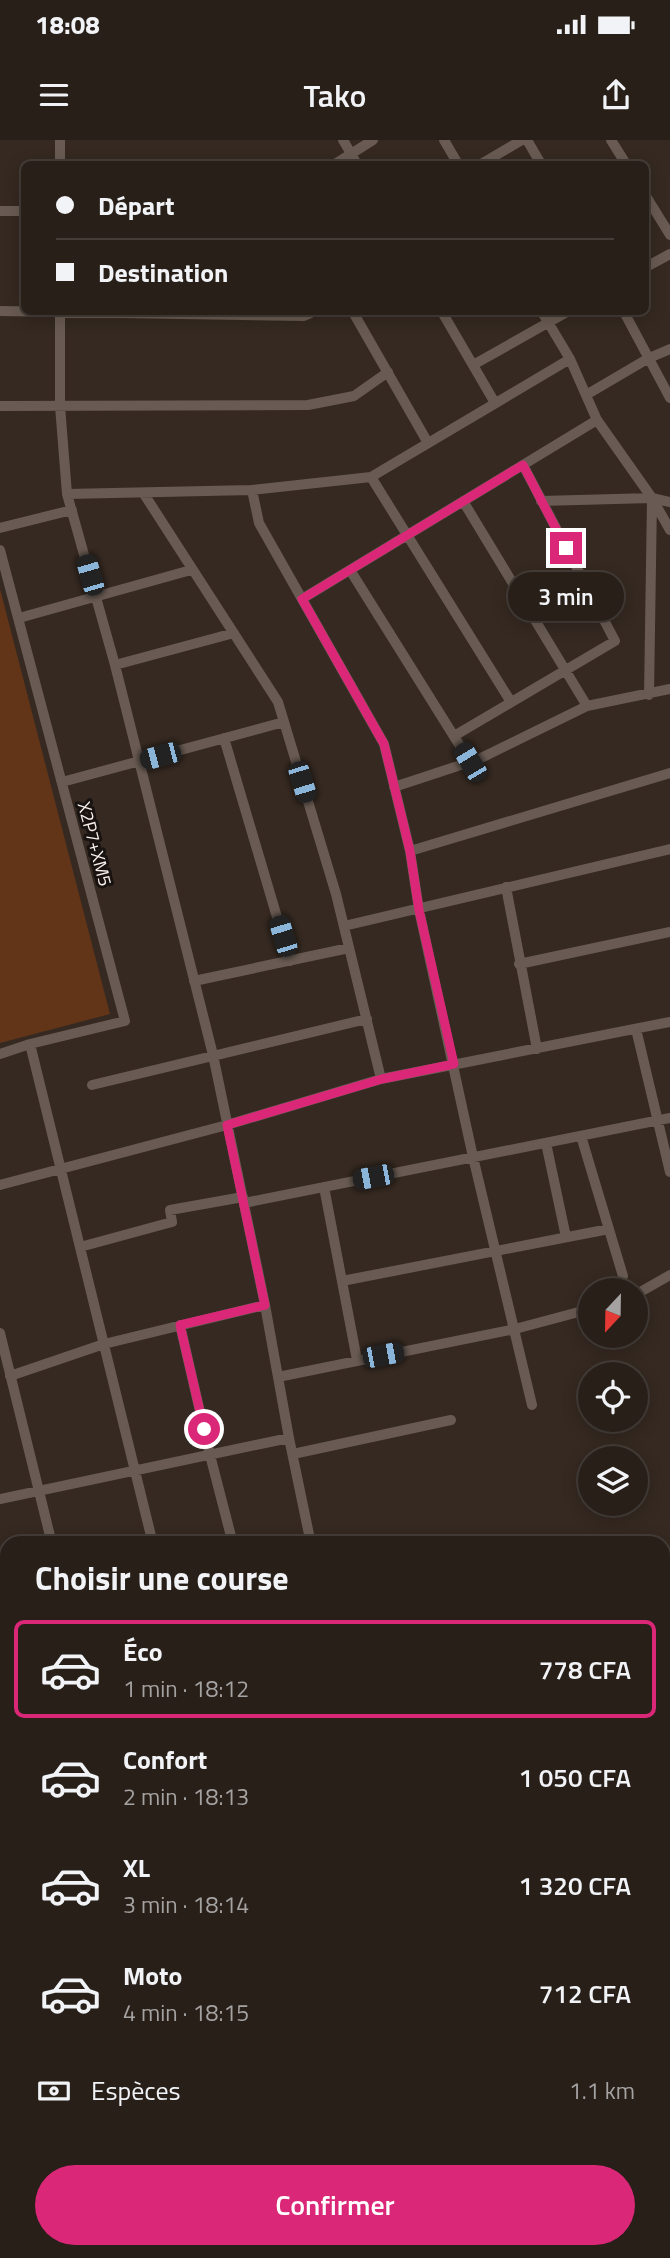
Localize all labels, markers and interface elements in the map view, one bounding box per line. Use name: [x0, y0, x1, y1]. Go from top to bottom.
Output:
text: 18:08: [35, 5, 100, 44]
text: Tako: [303, 71, 367, 119]
icon: menu: [35, 76, 73, 114]
icon: share: [597, 76, 635, 114]
text: Départ: [98, 186, 174, 225]
text: Destination: [98, 253, 228, 292]
route end: [550, 532, 582, 564]
car: [75, 552, 106, 598]
callout: 3 min: [508, 572, 624, 621]
text: 3 min: [538, 579, 594, 614]
car: [451, 739, 490, 785]
car: [137, 740, 184, 772]
car: [286, 759, 319, 805]
street label: X2P7+XM5: [71, 799, 119, 889]
car: [267, 913, 300, 959]
car: [351, 1163, 396, 1191]
north arrow: [578, 1278, 648, 1348]
map controls: [578, 1278, 648, 1516]
car: [361, 1341, 406, 1369]
button: locate: [578, 1362, 648, 1432]
route start: [188, 1413, 220, 1445]
button: layers: [578, 1446, 648, 1516]
text: Choisir une course: [35, 1554, 289, 1602]
text: Éco: [123, 1632, 163, 1671]
icon: car: [39, 1638, 102, 1701]
text: 778 CFA: [539, 1650, 631, 1689]
text: 1 min · 18:12: [123, 1671, 249, 1706]
text: Confort: [123, 1740, 207, 1779]
icon: car: [39, 1746, 102, 1809]
text: 1 050 CFA: [519, 1758, 631, 1797]
text: 2 min · 18:13: [123, 1779, 249, 1814]
text: XL: [123, 1848, 150, 1887]
icon: car: [39, 1854, 102, 1917]
text: 1 320 CFA: [519, 1866, 631, 1905]
text: 3 min · 18:14: [123, 1887, 249, 1922]
text: Moto: [123, 1956, 182, 1995]
icon: car: [39, 1962, 102, 2025]
text: 712 CFA: [539, 1974, 631, 2013]
text: 4 min · 18:15: [123, 1995, 249, 2030]
text: Espèces: [91, 2071, 181, 2110]
icon: cash: [35, 2072, 73, 2110]
text: 1.1 km: [569, 2073, 635, 2108]
button: Confirmer: [35, 2165, 635, 2245]

